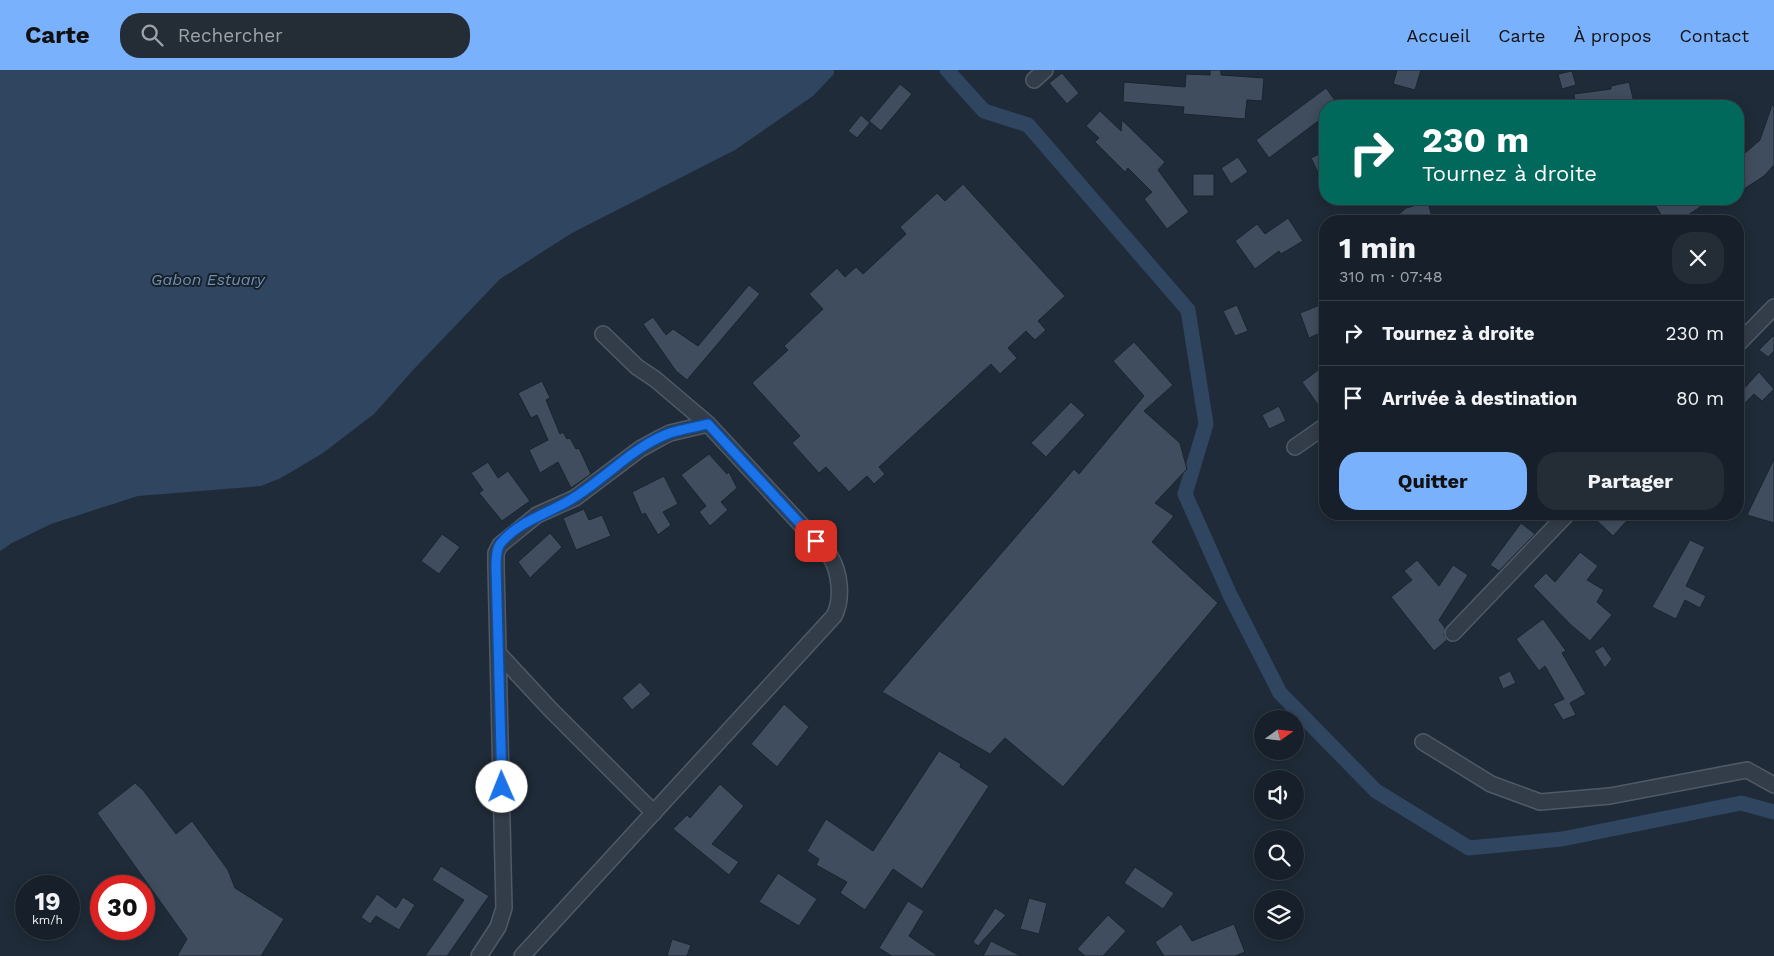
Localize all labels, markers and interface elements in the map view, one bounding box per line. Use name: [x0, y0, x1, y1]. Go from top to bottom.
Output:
search box: [120, 13, 470, 58]
text: Carte: [25, 21, 90, 49]
icon: search: [138, 21, 166, 49]
text: Rechercher: [178, 24, 283, 47]
text: Accueil: [1407, 25, 1470, 46]
text: Carte: [1498, 25, 1545, 46]
text: À propos: [1573, 25, 1651, 46]
text: Contact: [1679, 25, 1749, 46]
text: 230 m: [1422, 119, 1529, 161]
icon: right: [1339, 120, 1404, 185]
text: Tournez à droite: [1422, 161, 1597, 186]
text: 1 min: [1339, 230, 1416, 265]
button: close: [1672, 232, 1724, 284]
text: 310 m · 07:48: [1339, 267, 1443, 286]
water label: Gabon Estuary: [151, 270, 266, 289]
icon: right: [1339, 319, 1367, 347]
text: Tournez à droite: [1382, 322, 1534, 345]
text: 230 m: [1665, 322, 1724, 345]
icon: arrive: [1339, 384, 1367, 412]
text: Arrivée à destination: [1382, 387, 1577, 410]
text: 80 m: [1676, 387, 1724, 410]
button: Quitter: [1339, 452, 1527, 510]
button: Partager: [1537, 452, 1724, 510]
pin: [795, 520, 837, 562]
icon: arrive: [802, 527, 830, 555]
north arrow: [1254, 710, 1304, 760]
map controls: [1254, 710, 1304, 940]
position arrow: [475, 760, 527, 812]
button: sound: [1254, 770, 1304, 820]
button: search: [1254, 830, 1304, 880]
speed limit sign: 30: [90, 875, 155, 940]
text: 19: [34, 887, 61, 916]
button: layers: [1254, 890, 1304, 940]
text: km/h: [32, 913, 63, 927]

